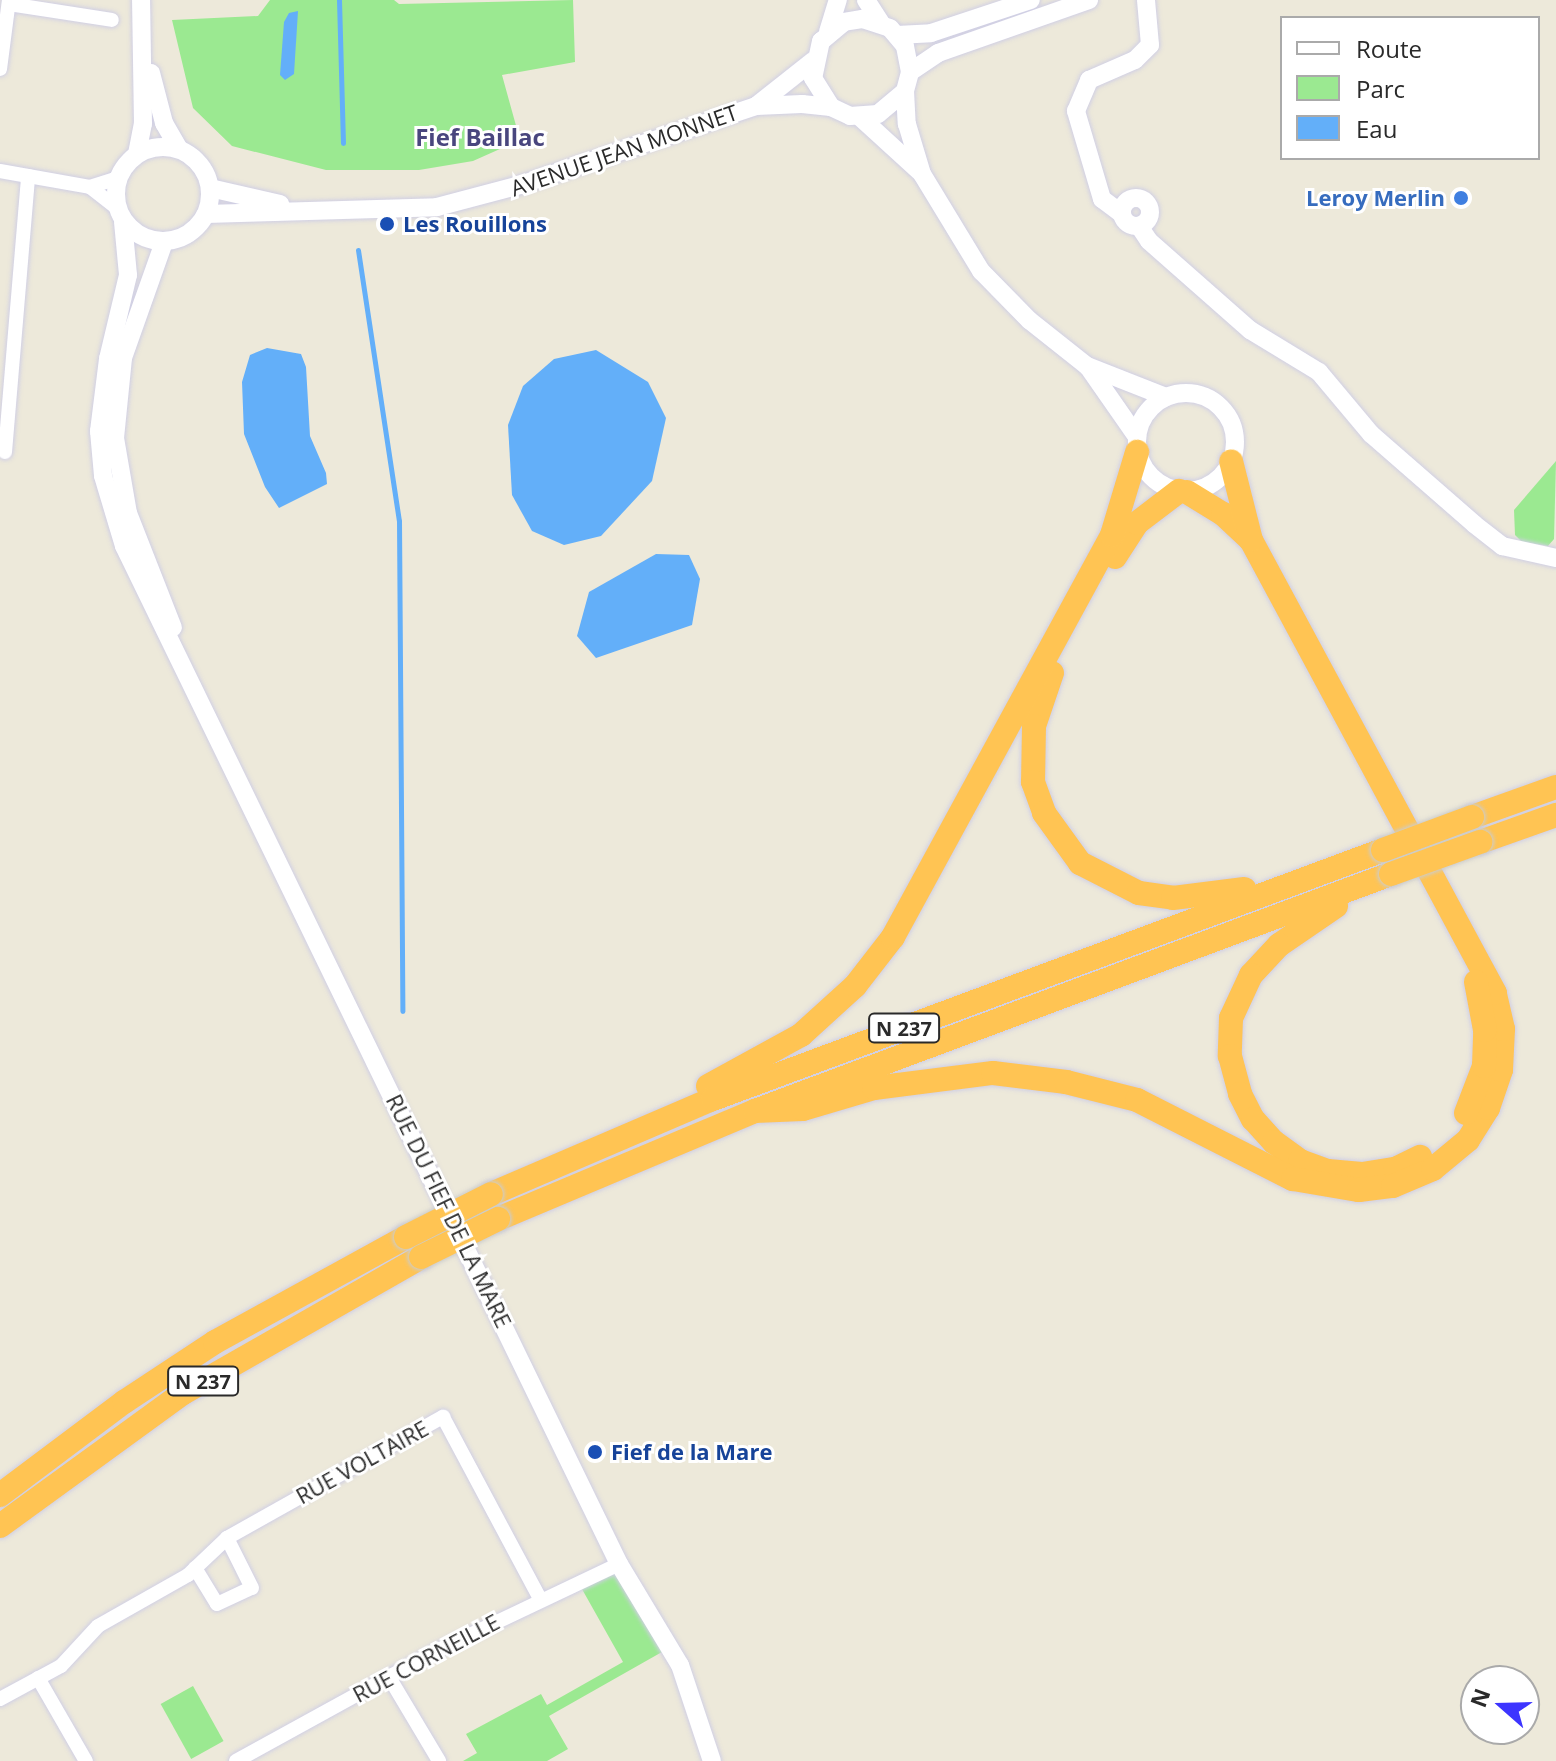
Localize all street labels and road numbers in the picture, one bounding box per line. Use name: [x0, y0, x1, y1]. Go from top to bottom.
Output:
street label: AVENUE JEAN MONNET: [507, 99, 741, 201]
road number: N 237: [868, 1012, 940, 1044]
street label: RUE DU FIEF DE LA MARE: [381, 1090, 517, 1332]
road number: N 237: [167, 1365, 239, 1397]
street label: RUE VOLTAIRE: [291, 1415, 433, 1509]
street label: RUE CORNEILLE: [348, 1608, 504, 1708]

